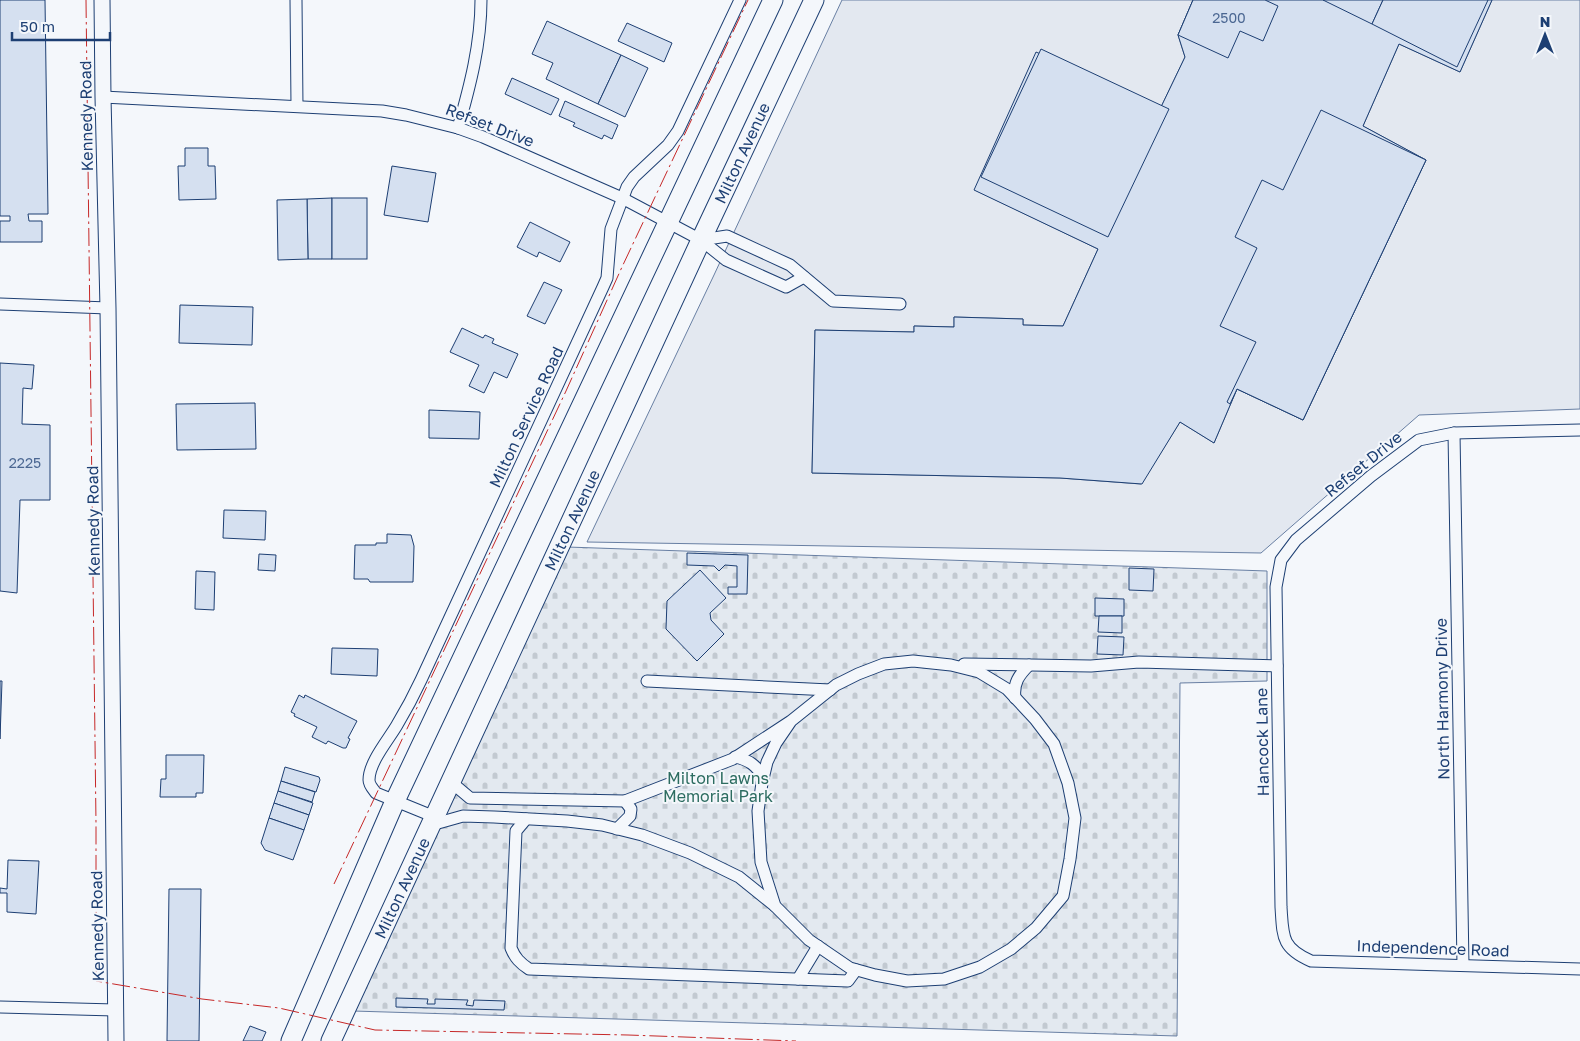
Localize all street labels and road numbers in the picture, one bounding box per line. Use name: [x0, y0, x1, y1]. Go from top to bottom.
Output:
street label: Kennedy Road: [75, 60, 97, 172]
street label: Refset Drive: [443, 99, 537, 151]
street label: Milton Avenue: [710, 99, 774, 207]
street label: Milton Service Road: [485, 343, 567, 491]
street label: Refset Drive: [1320, 427, 1406, 501]
street label: Kennedy Road: [82, 465, 104, 577]
street label: Milton Avenue: [540, 466, 604, 574]
street label: North Harmony Drive: [1431, 618, 1453, 780]
street label: Hancock Lane: [1251, 688, 1273, 796]
street label: Milton Avenue: [370, 834, 434, 942]
street label: Kennedy Road: [86, 870, 108, 982]
street label: Independence Road: [1356, 935, 1510, 961]

